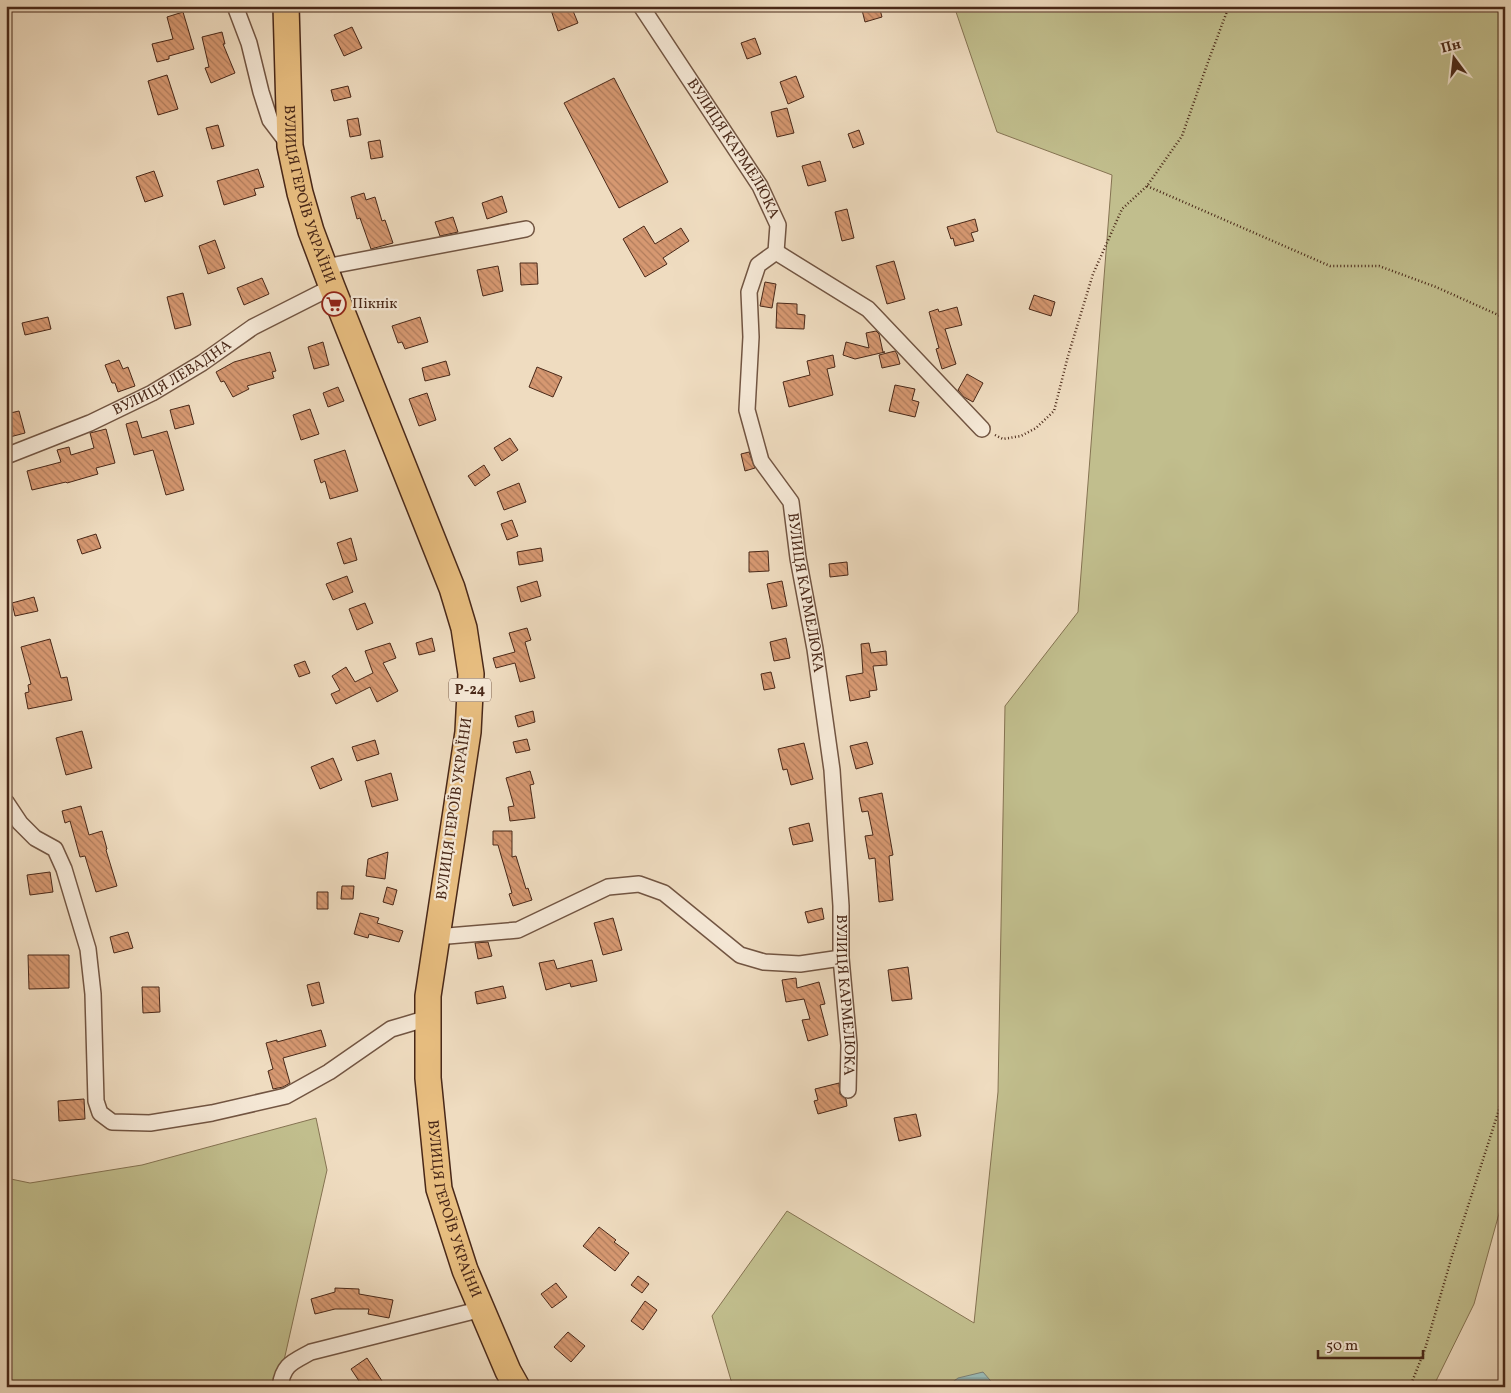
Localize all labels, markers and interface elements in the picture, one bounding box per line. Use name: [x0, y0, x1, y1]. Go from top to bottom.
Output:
north arrow: [1428, 32, 1478, 82]
text: Пн: [1439, 35, 1463, 59]
street label: ВУЛИЦЯ КАРМЕЛЮКА: [681, 74, 784, 223]
street label: ВУЛИЦЯ ГЕРОЇВ УКРАЇНИ: [278, 105, 340, 287]
supermarket icon: Пікнік: [321, 291, 347, 317]
place label: Пікнік: [352, 294, 397, 315]
street label: ВУЛИЦЯ ЛЕВАДНА: [109, 335, 236, 421]
street label: ВУЛИЦЯ КАРМЕЛЮКА: [782, 511, 829, 674]
road number: Р-24: [449, 678, 491, 702]
street label: ВУЛИЦЯ ГЕРОЇВ УКРАЇНИ: [432, 716, 478, 902]
street label: ВУЛИЦЯ КАРМЕЛЮКА: [830, 914, 860, 1076]
street label: ВУЛИЦЯ ГЕРОЇВ УКРАЇНИ: [422, 1119, 486, 1301]
scale bar: [1318, 1328, 1424, 1360]
text: 50 m: [1326, 1336, 1358, 1357]

